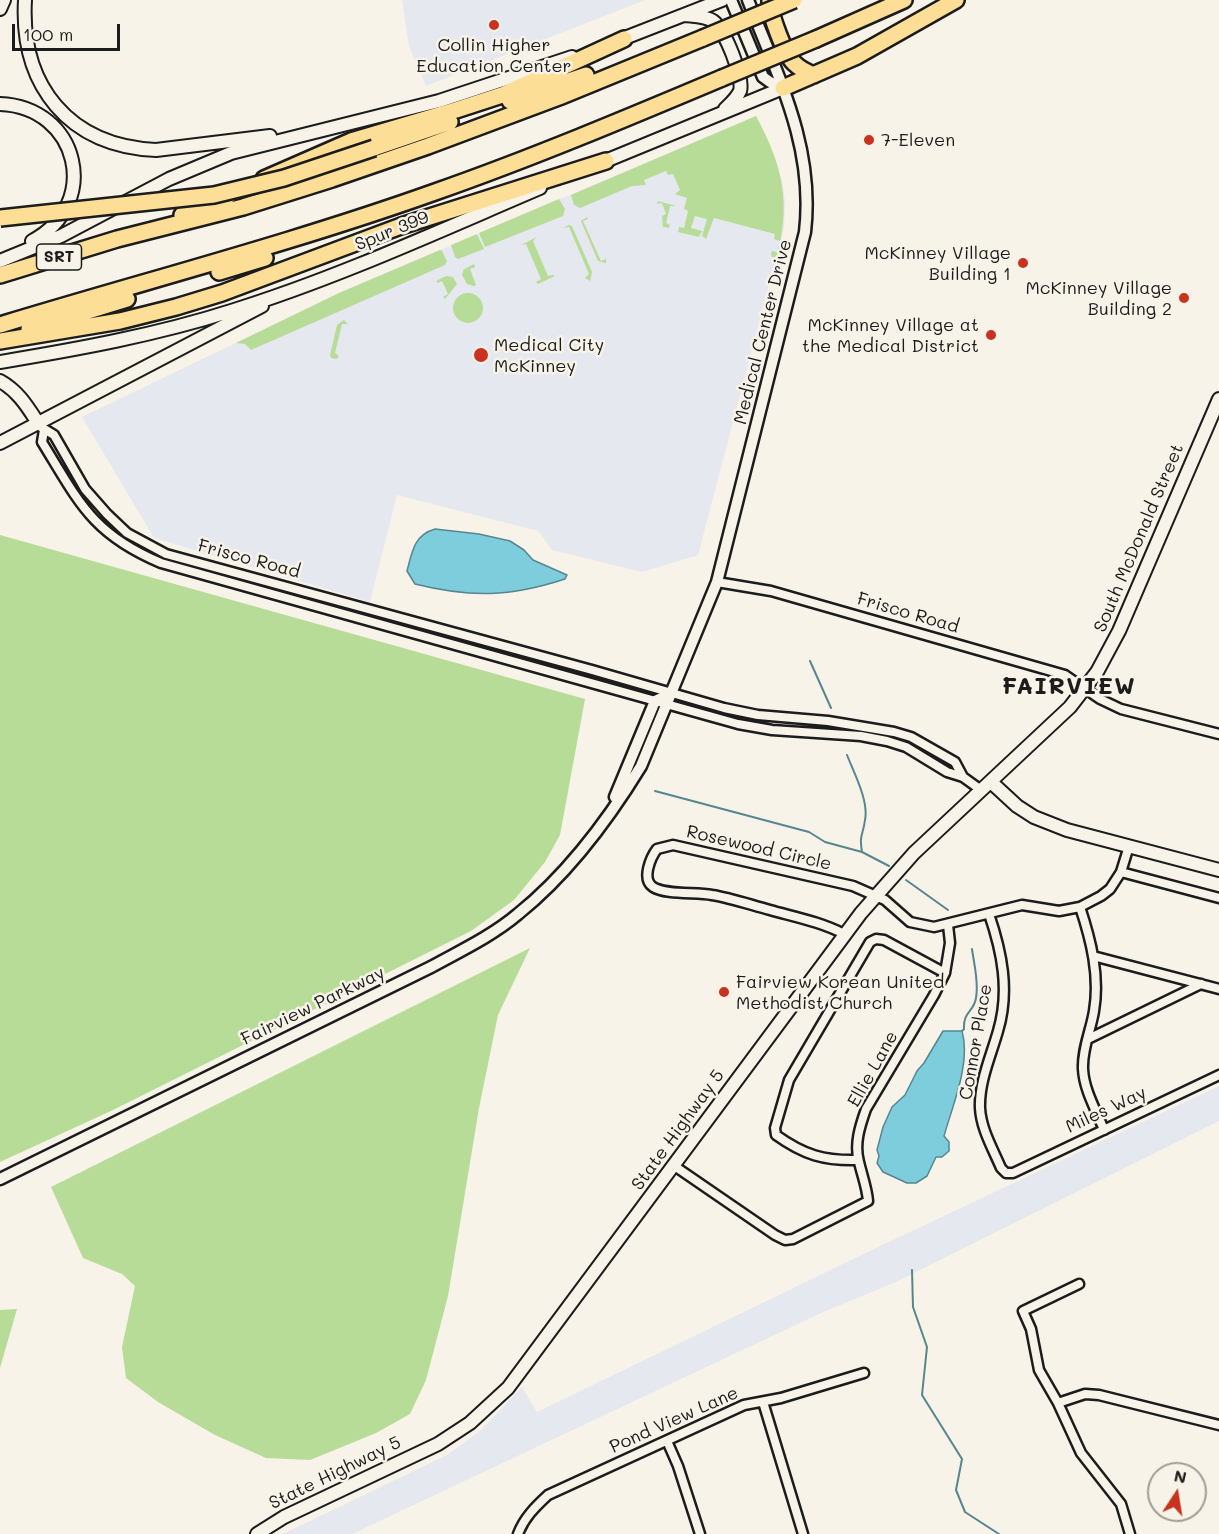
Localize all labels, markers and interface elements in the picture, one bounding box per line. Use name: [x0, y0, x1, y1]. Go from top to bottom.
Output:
scale bar: [15, 12, 123, 50]
marker: Collin Higher Education Center: [487, 18, 501, 32]
text: 100 m: [23, 22, 73, 46]
place label: Collin Higher Education Center: [416, 34, 572, 76]
place label: 7-Eleven: [881, 129, 955, 151]
marker: 7-Eleven: [862, 133, 876, 147]
street label: Spur 399: [352, 206, 432, 256]
street label: Medical Center Drive: [730, 237, 796, 427]
place label: McKinney Village Building 1: [864, 242, 1011, 284]
road number: SRT: [36, 244, 82, 270]
marker: McKinney Village Building 1: [1016, 256, 1030, 270]
place label: McKinney Village Building 2: [1025, 277, 1172, 320]
marker: McKinney Village Building 2: [1177, 291, 1191, 305]
place label: McKinney Village at the Medical District: [802, 314, 979, 356]
marker: McKinney Village at the Medical District: [984, 328, 998, 342]
place label: Medical City McKinney: [494, 334, 604, 376]
marker: Medical City McKinney: [472, 346, 490, 364]
street label: South McDonald Street: [1089, 441, 1189, 635]
street label: Frisco Road: [195, 535, 303, 583]
street label: Frisco Road: [854, 588, 962, 638]
district label: FAIRVIEW: [1002, 673, 1136, 701]
street label: Rosewood Circle: [684, 821, 834, 875]
street label: Fairview Parkway: [238, 962, 388, 1050]
place label: Fairview Korean United Methodist Church: [736, 971, 944, 1014]
street label: Connor Place: [955, 982, 997, 1102]
marker: Fairview Korean United Methodist Church: [717, 985, 731, 999]
street label: Ellie Lane: [843, 1027, 903, 1111]
street label: State Highway 5: [627, 1065, 729, 1195]
street label: Miles Way: [1062, 1082, 1150, 1138]
street label: Pond View Lane: [606, 1382, 742, 1458]
street label: State Highway 5: [266, 1432, 404, 1514]
north arrow: [1147, 1462, 1207, 1522]
text: N: [1172, 1464, 1189, 1487]

